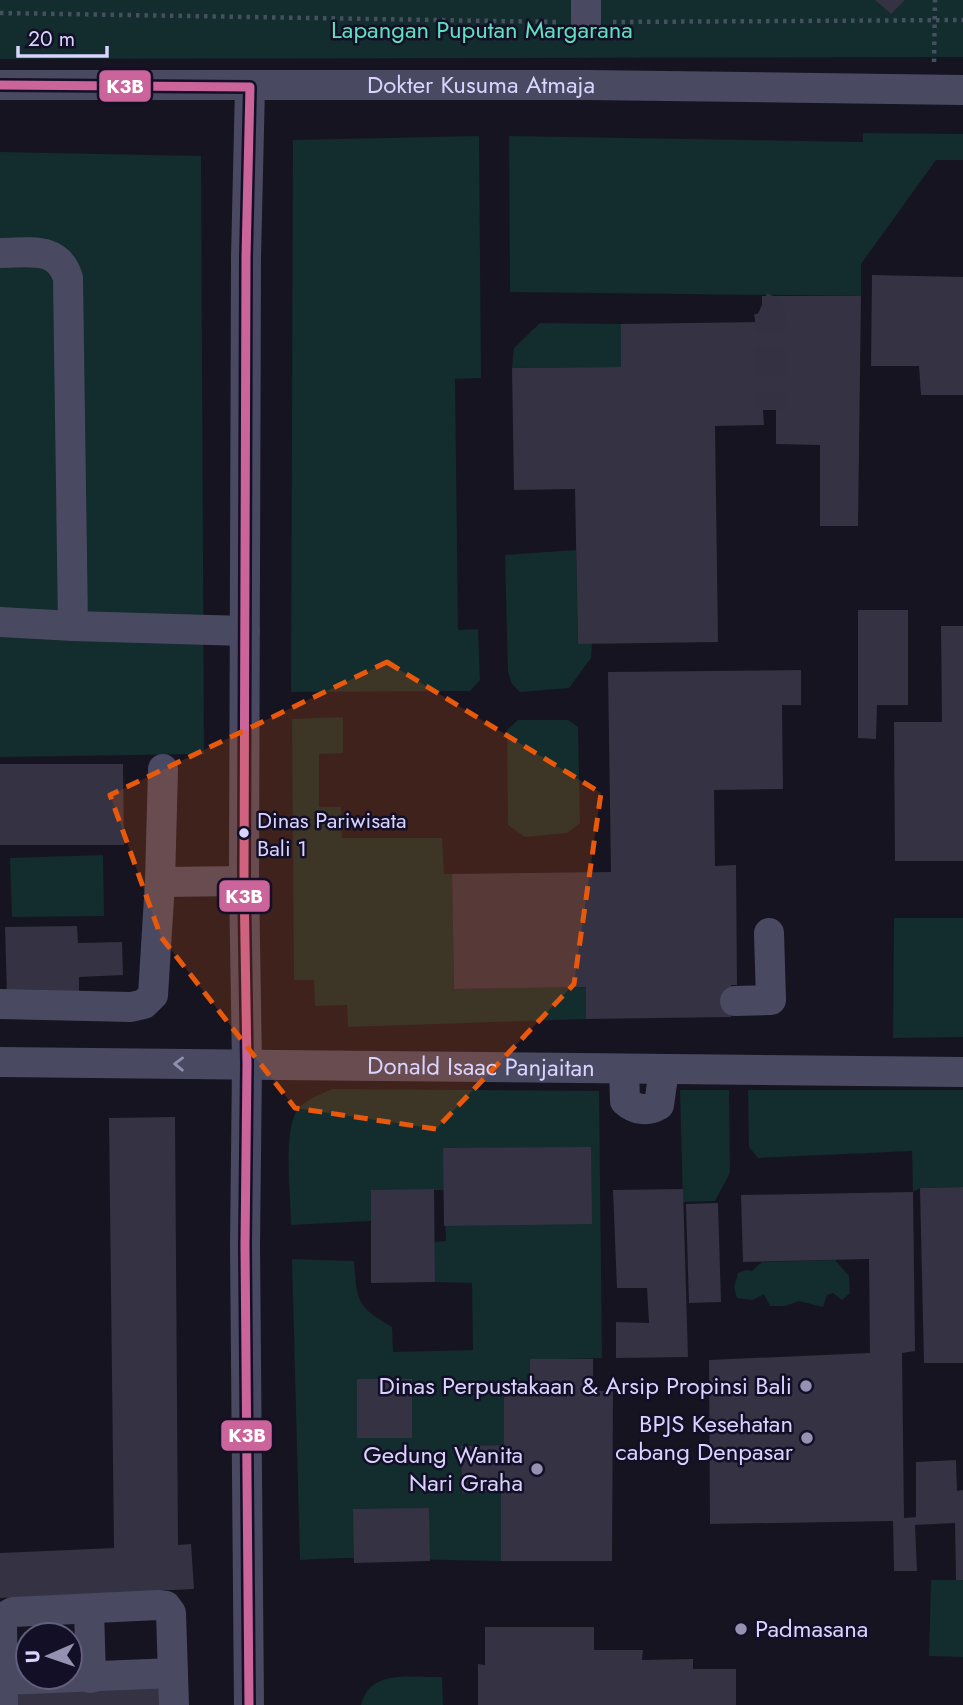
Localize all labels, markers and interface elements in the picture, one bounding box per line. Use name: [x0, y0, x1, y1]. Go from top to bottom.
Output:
park label: Lapangan Puputan Margarana: [331, 12, 633, 47]
scale bar: [18, 14, 107, 58]
text: 20 m: [28, 24, 75, 54]
street label: Dokter Kusuma Atmaja: [367, 67, 595, 102]
line badge: K3B: [98, 69, 152, 103]
text: K3B: [106, 73, 144, 100]
place label: Dinas Pariwisata Bali 1: [257, 804, 407, 864]
marker: Dinas Pariwisata Bali 1: [237, 826, 251, 840]
line badge: K3B: [218, 879, 271, 913]
text: K3B: [225, 883, 263, 910]
street label: Donald Isaac Panjaitan: [367, 1048, 595, 1085]
one-way arrow: [173, 1056, 184, 1072]
place label: Dinas Perpustakaan & Arsip Propinsi Bali: [378, 1368, 792, 1403]
marker: Dinas Perpustakaan & Arsip Propinsi Bali: [798, 1378, 814, 1394]
place label: BPJS Kesehatan cabang Denpasar: [615, 1406, 794, 1469]
line badge: K3B: [220, 1419, 273, 1452]
text: K3B: [228, 1422, 266, 1449]
marker: BPJS Kesehatan cabang Denpasar: [799, 1430, 815, 1446]
place label: Gedung Wanita Nari Graha: [363, 1437, 523, 1500]
marker: Gedung Wanita Nari Graha: [529, 1461, 545, 1477]
place label: Padmasana: [755, 1611, 868, 1646]
north arrow: [14, 1621, 84, 1691]
marker: Padmasana: [733, 1621, 749, 1637]
text: U: [19, 1649, 46, 1664]

